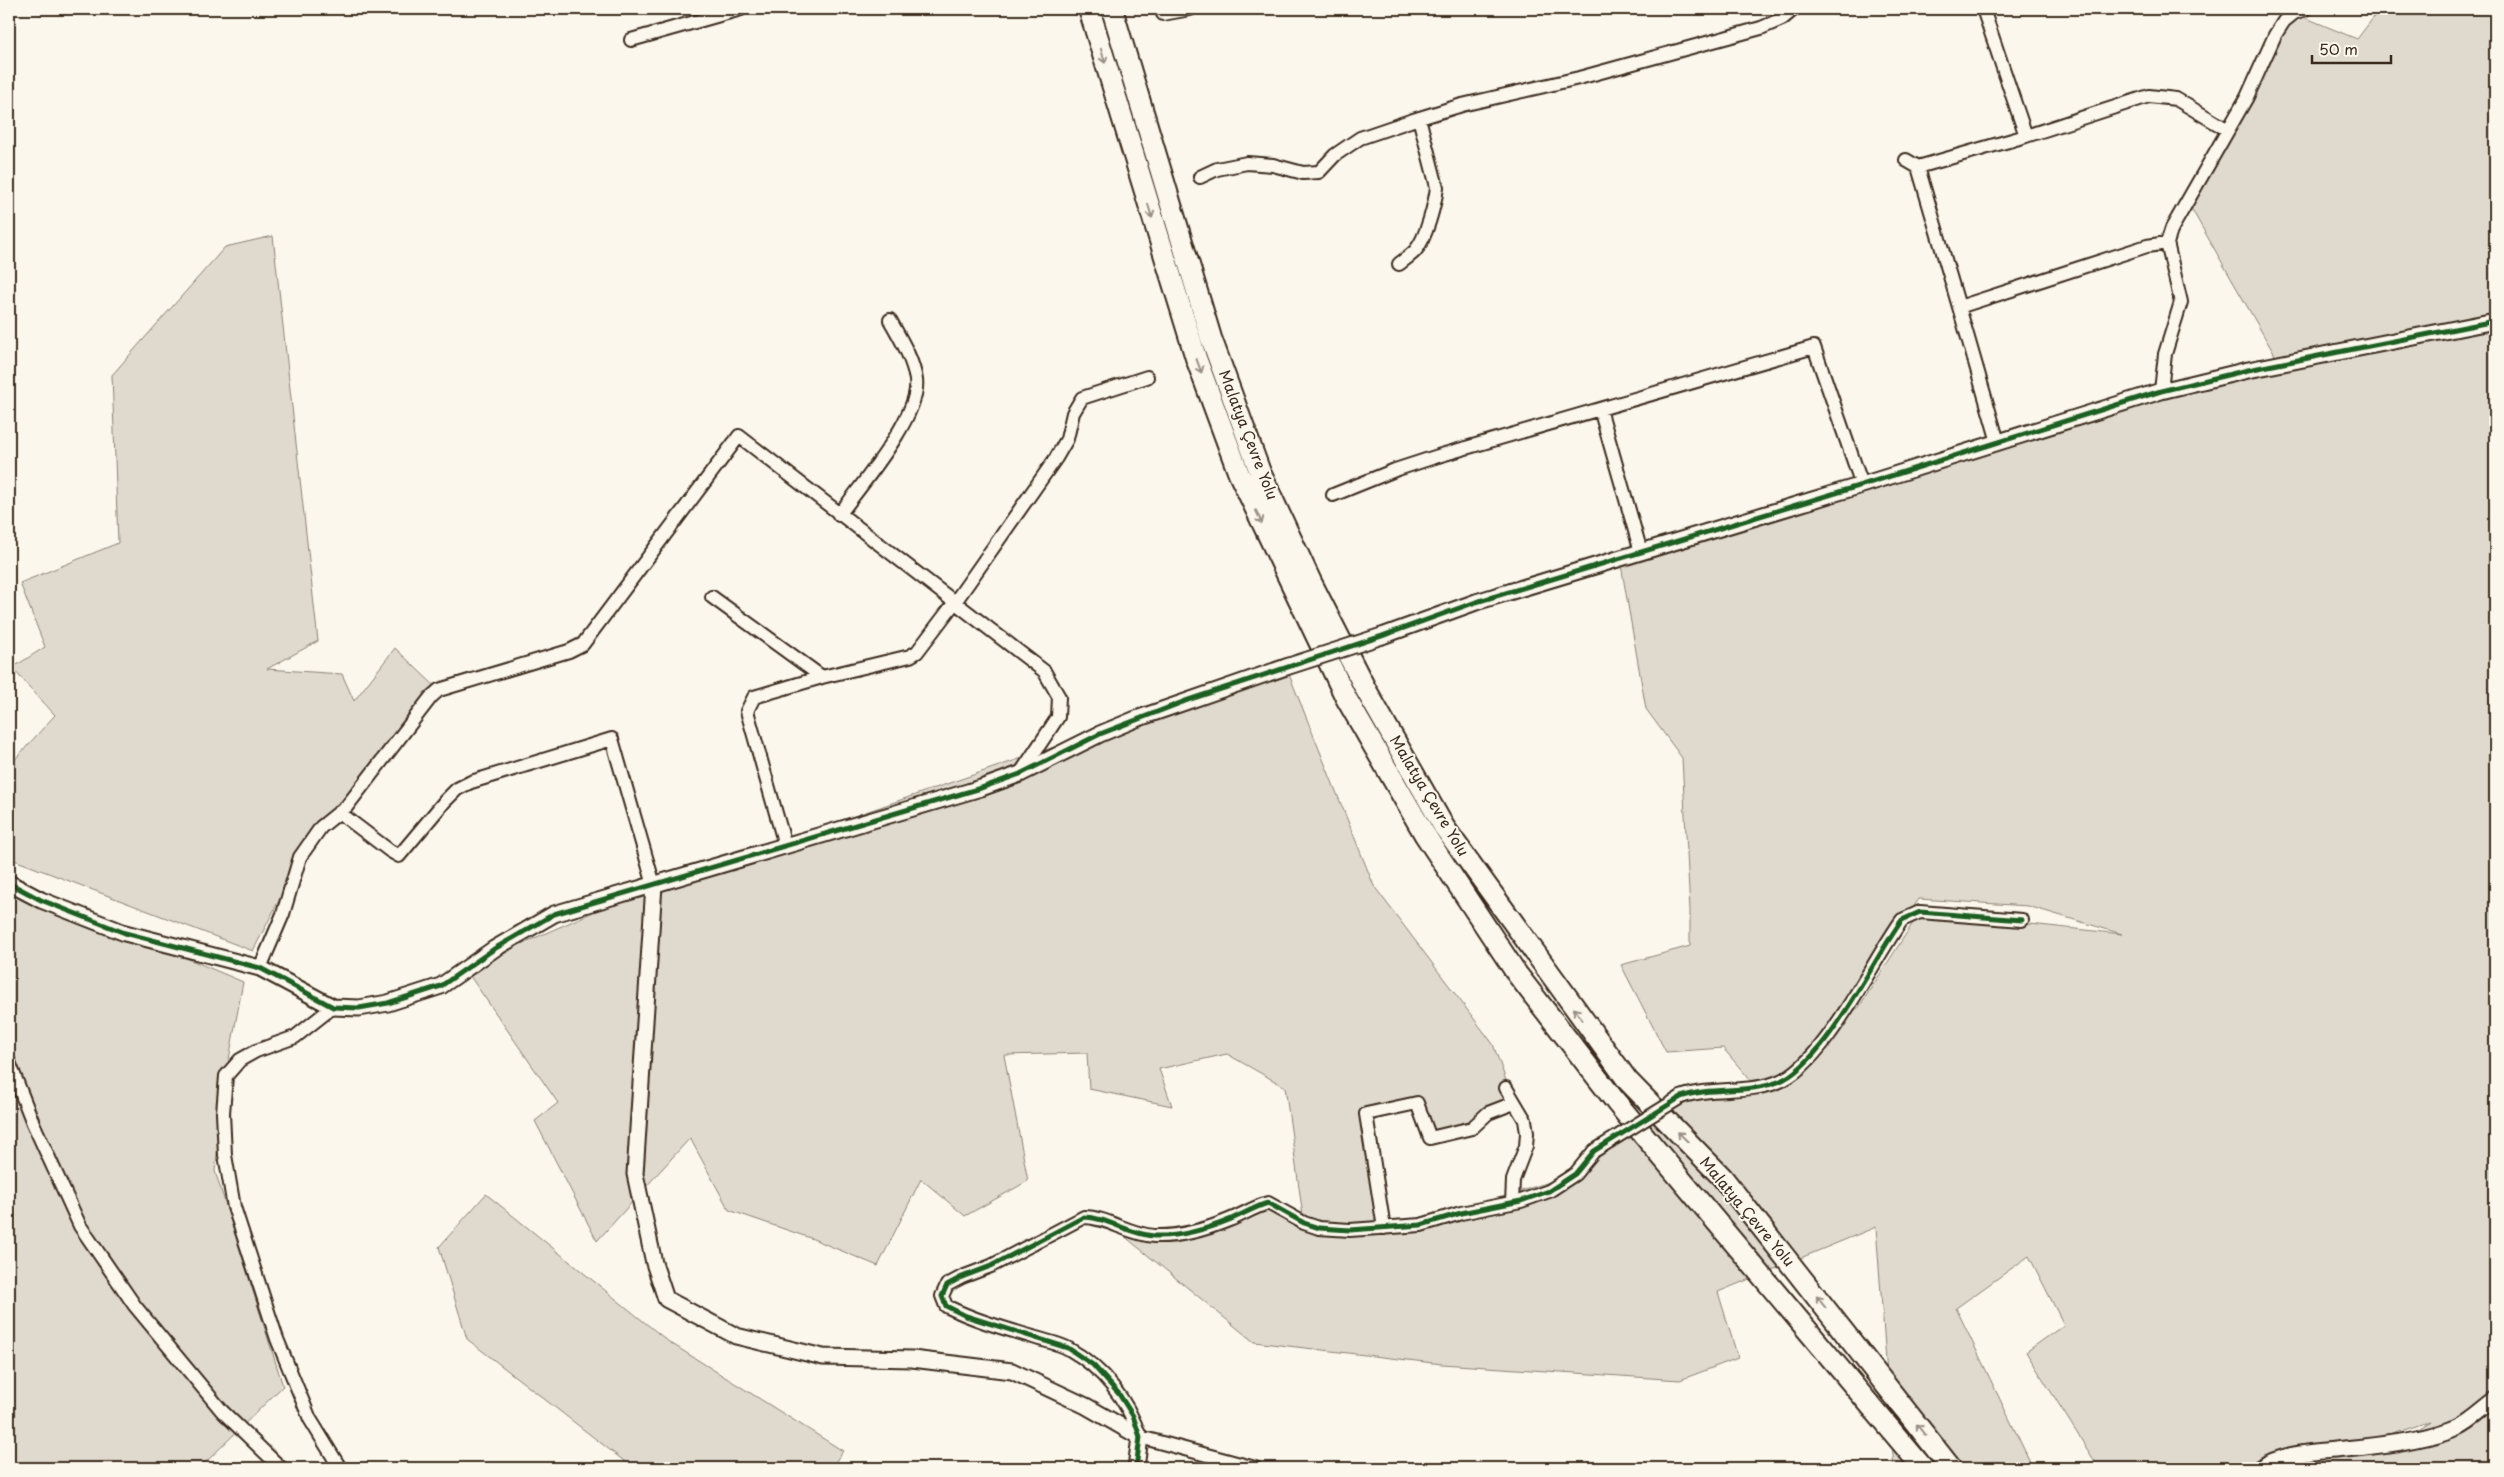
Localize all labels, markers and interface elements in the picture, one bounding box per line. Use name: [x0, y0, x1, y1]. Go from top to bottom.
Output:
scale bar: [2312, 32, 2390, 64]
text: 50 m: [2319, 37, 2358, 60]
one-way arrow: [1099, 47, 1108, 63]
one-way arrow: [1146, 203, 1156, 219]
one-way arrow: [1195, 358, 1204, 373]
street label: Malatya Çevre Yolu: [1214, 366, 1285, 503]
one-way arrow: [1255, 509, 1264, 524]
street label: Malatya Çevre Yolu: [1385, 730, 1476, 860]
one-way arrow: [1573, 1008, 1584, 1021]
one-way arrow: [1677, 1131, 1689, 1143]
street label: Malatya Çevre Yolu: [1695, 1151, 1801, 1271]
one-way arrow: [1815, 1296, 1826, 1309]
one-way arrow: [1916, 1424, 1927, 1437]

